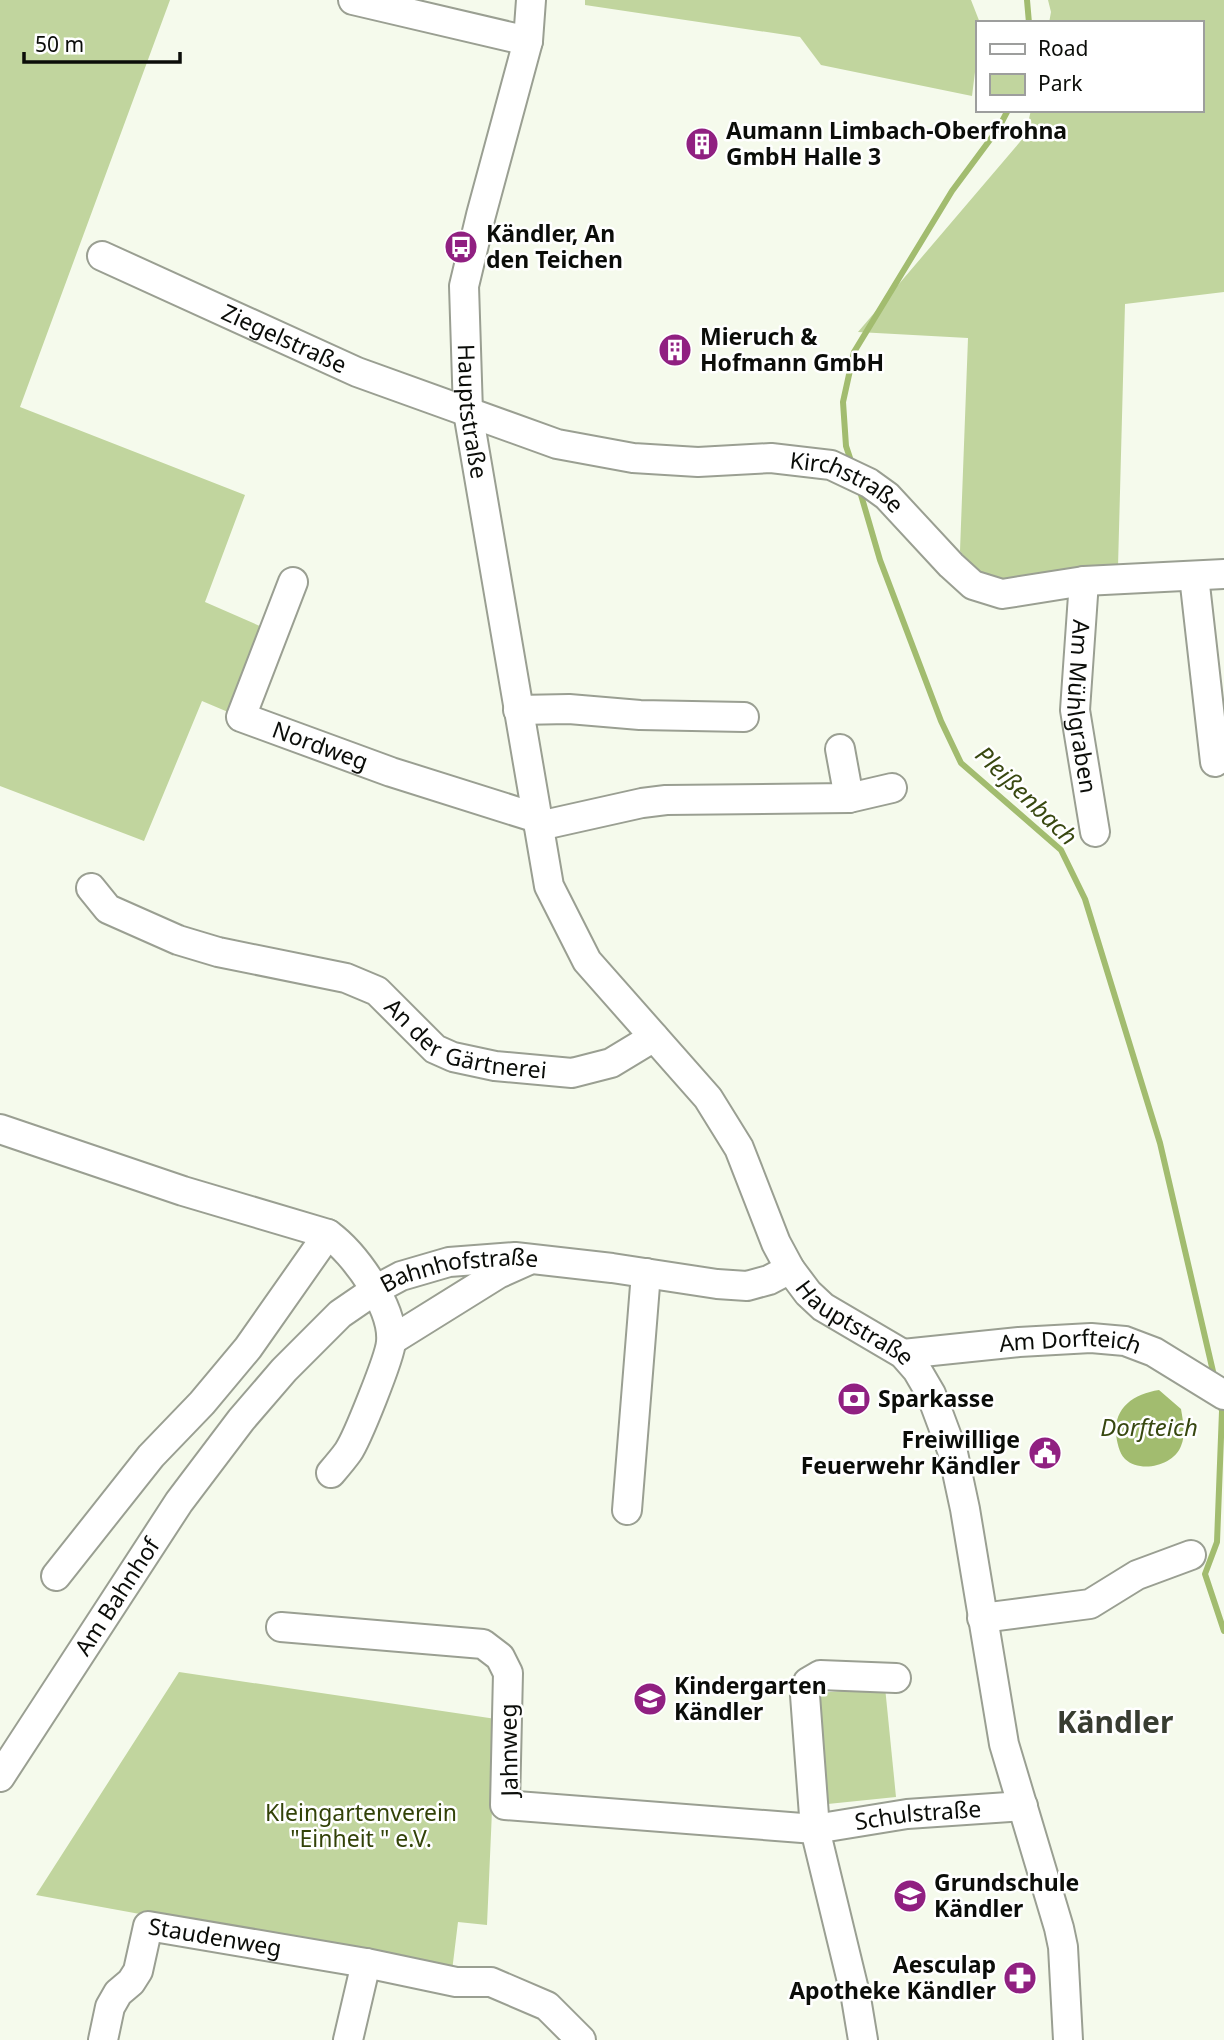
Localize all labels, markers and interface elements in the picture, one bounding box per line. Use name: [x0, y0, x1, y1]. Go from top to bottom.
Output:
scale bar: [24, 21, 180, 65]
legend: [976, 21, 1203, 112]
text: 50 m: [35, 30, 84, 58]
text: Road: [1038, 34, 1088, 62]
text: Park: [1038, 69, 1083, 97]
place label: Aumann Limbach-Oberfrohna GmbH Halle 3: [726, 114, 1067, 172]
building icon: Aumann Limbach-Oberfrohna GmbH Halle 3: [683, 125, 721, 163]
place label: Kändler, An den Teichen: [486, 217, 623, 275]
bus stop icon: Kändler, An den Teichen: [442, 228, 480, 266]
street label: Ziegelstraße: [217, 296, 352, 380]
place label: Mieruch & Hofmann GmbH: [700, 320, 884, 378]
building icon: Mieruch & Hofmann GmbH: [656, 331, 694, 369]
street label: Hauptstraße: [451, 343, 496, 481]
street label: Kirchstraße: [788, 443, 912, 519]
street label: Am Mühlgraben: [1060, 618, 1105, 795]
street label: Nordweg: [268, 713, 373, 777]
water label: Pleißenbach: [969, 738, 1085, 852]
street label: An der Gärtnerei: [378, 991, 548, 1086]
street label: Bahnhofstraße: [374, 1240, 540, 1299]
street label: Hauptstraße: [789, 1273, 922, 1371]
street label: Am Dorfteich: [997, 1321, 1147, 1361]
bank icon: Sparkasse: [835, 1380, 873, 1418]
place label: Sparkasse: [878, 1382, 994, 1414]
water label: Dorfteich: [1100, 1410, 1198, 1443]
place label: Freiwillige Feuerwehr Kändler: [801, 1423, 1020, 1481]
public building icon: Freiwillige Feuerwehr Kändler: [1026, 1434, 1064, 1472]
street label: Am Bahnhof: [66, 1530, 167, 1661]
place label: Kindergarten Kändler: [674, 1669, 827, 1727]
school or university icon: Kindergarten Kändler: [631, 1680, 669, 1718]
district label: Kändler: [1057, 1701, 1174, 1742]
street label: Jahnweg: [491, 1703, 525, 1799]
street label: Schulstraße: [852, 1792, 982, 1837]
park label: Kleingartenverein "Einheit " e.V.: [265, 1796, 457, 1854]
place label: Grundschule Kändler: [934, 1866, 1079, 1924]
school or university icon: Grundschule Kändler: [891, 1877, 929, 1915]
street label: Staudenweg: [146, 1909, 284, 1963]
place label: Aesculap Apotheke Kändler: [789, 1948, 996, 2006]
pharmacy icon: Aesculap Apotheke Kändler: [1001, 1959, 1039, 1997]

